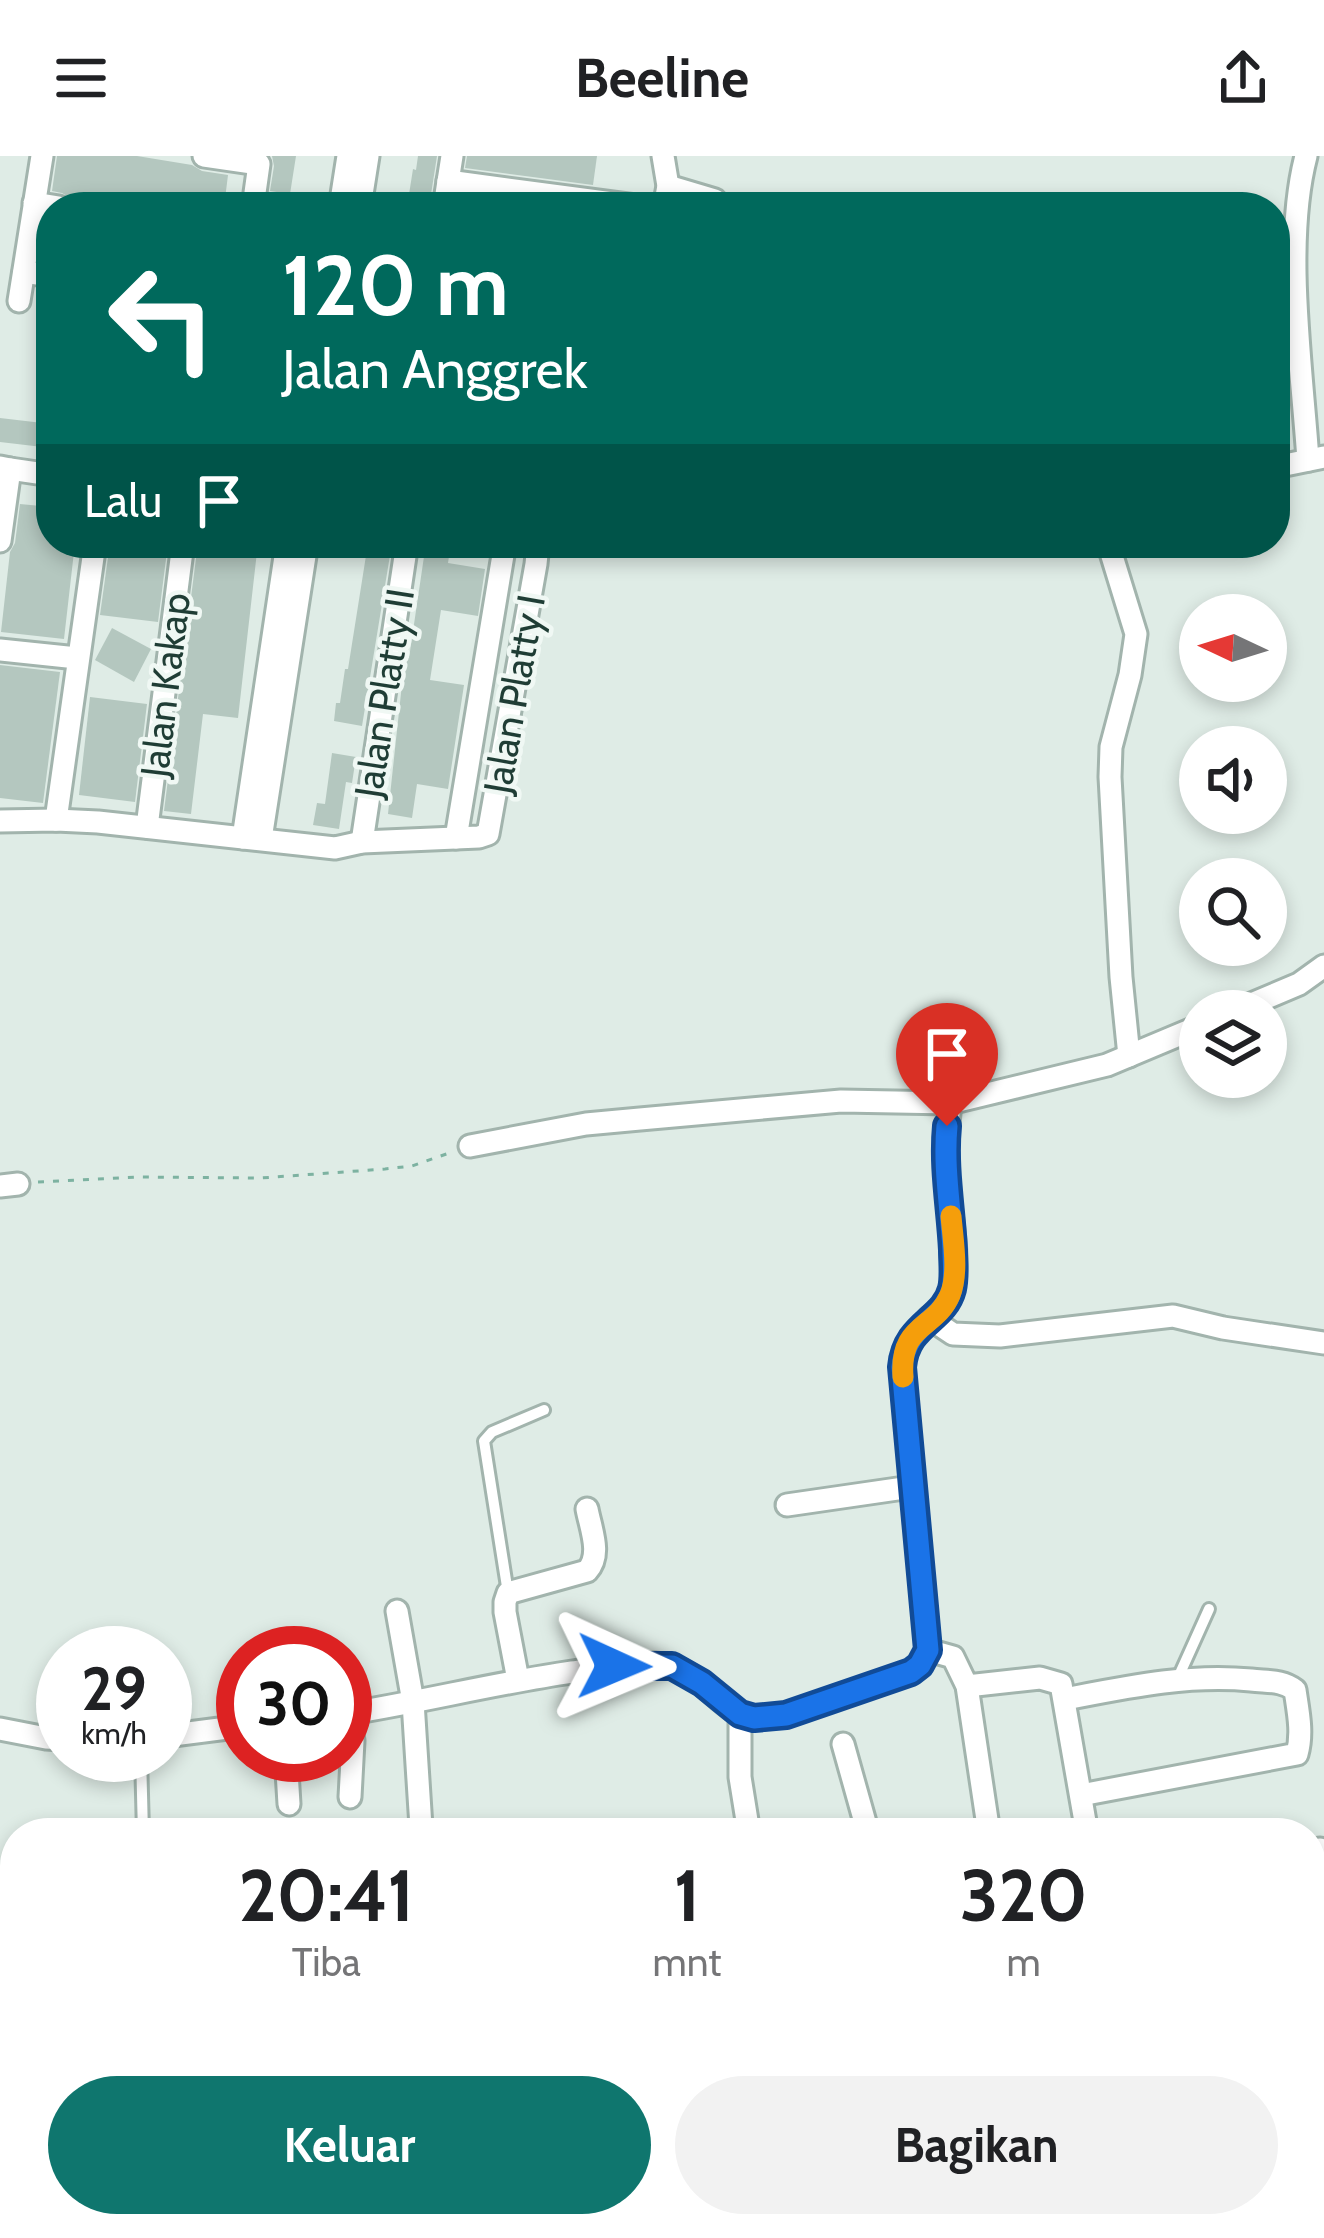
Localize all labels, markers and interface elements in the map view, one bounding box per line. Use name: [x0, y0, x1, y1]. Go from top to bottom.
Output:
icon: menu: [48, 45, 114, 111]
text: Beeline: [575, 45, 749, 111]
icon: share: [1210, 45, 1276, 111]
text: 120 m: [282, 234, 509, 336]
icon: left: [84, 240, 240, 396]
text: Jalan Anggrek: [282, 336, 588, 402]
icon: arrive: [186, 468, 252, 534]
text: Lalu: [84, 474, 162, 528]
street label: Jalan Platty II: [344, 585, 424, 802]
street label: Jalan Kakap: [130, 590, 200, 781]
street label: Jalan Platty I: [473, 591, 555, 798]
north arrow: [1179, 594, 1287, 702]
map controls: [1179, 594, 1287, 1098]
button: sound: [1179, 726, 1287, 834]
button: search: [1179, 858, 1287, 966]
button: layers: [1179, 990, 1287, 1098]
pin: [896, 1003, 998, 1126]
icon: arrive: [914, 1021, 980, 1087]
position arrow: [551, 1603, 677, 1729]
speed limit sign: 30: [216, 1626, 372, 1782]
text: 29: [81, 1652, 147, 1725]
text: km/h: [81, 1715, 147, 1752]
text: 20:41: [238, 1852, 414, 1939]
text: 1: [674, 1852, 700, 1939]
text: 320: [960, 1852, 1088, 1939]
text: Tiba: [292, 1938, 361, 1986]
text: mnt: [653, 1938, 721, 1986]
text: m: [1007, 1938, 1041, 1986]
button: Keluar: [48, 2076, 651, 2214]
button: Bagikan: [675, 2076, 1278, 2214]

